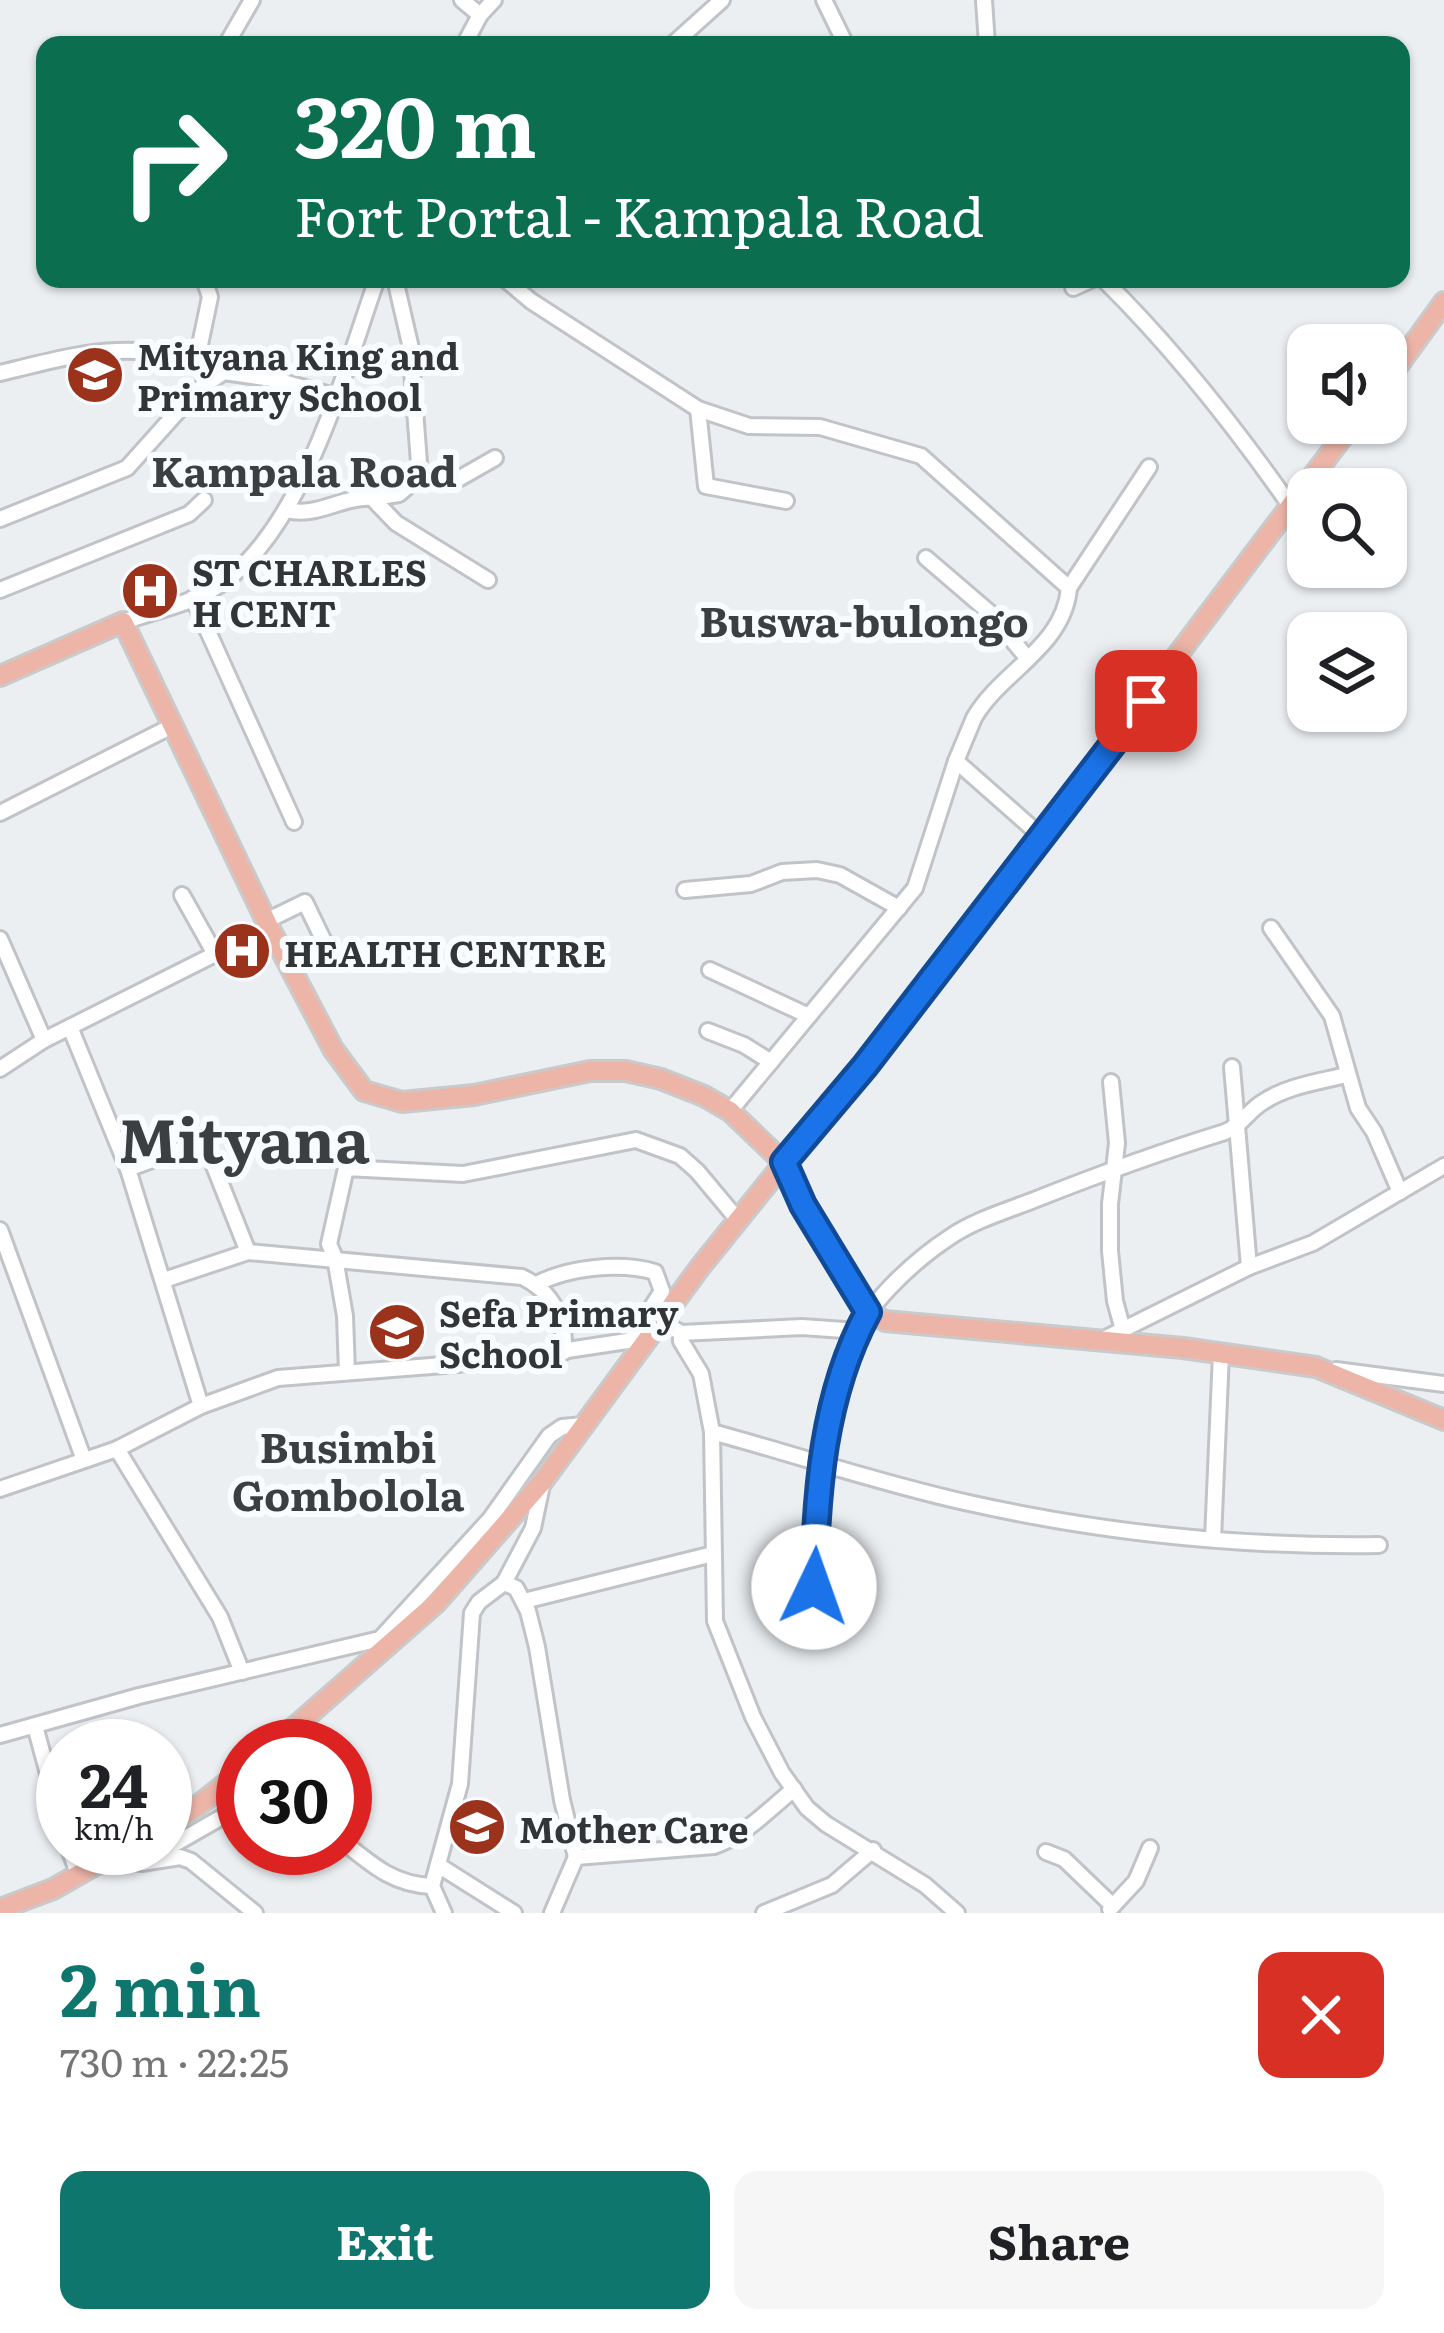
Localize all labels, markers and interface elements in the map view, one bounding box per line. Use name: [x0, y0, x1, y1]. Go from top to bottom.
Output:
text: 320 m: [294, 59, 537, 184]
icon: right: [96, 84, 252, 240]
text: Fort Portal - Kampala Road: [294, 173, 984, 254]
map controls: [1287, 324, 1407, 732]
button: sound: [1287, 324, 1407, 444]
place label: Mityana King and Primary School: [137, 328, 459, 422]
school or university icon: Mityana King and Primary School: [64, 344, 126, 406]
district label: Kampala Road: [151, 438, 457, 500]
button: search: [1287, 468, 1407, 588]
place label: ST CHARLES H CENT: [192, 544, 427, 638]
hospital icon: ST CHARLES H CENT: [119, 560, 181, 622]
district label: Buswa-bulongo: [699, 588, 1029, 650]
button: layers: [1287, 612, 1407, 732]
pin: [1095, 650, 1197, 752]
icon: arrive: [1113, 668, 1179, 734]
hospital icon: HEALTH CENTRE: [211, 920, 273, 982]
place label: HEALTH CENTRE: [284, 925, 606, 978]
district label: Mityana: [118, 1092, 370, 1181]
place label: Sefa Primary School: [439, 1285, 679, 1379]
school or university icon: Sefa Primary School: [366, 1301, 428, 1363]
district label: Busimbi Gombolola: [232, 1414, 465, 1524]
position arrow: [751, 1524, 877, 1650]
speed limit sign: 30: [216, 1719, 372, 1875]
text: 24: [80, 1737, 148, 1826]
school or university icon: Mother Care: [446, 1796, 508, 1858]
place label: Mother Care: [519, 1801, 749, 1854]
text: km/h: [74, 1805, 154, 1849]
text: 2 min: [60, 1932, 261, 2039]
button: close: [1258, 1952, 1384, 2078]
text: 730 m · 22:25: [60, 2031, 289, 2089]
button: Exit: [60, 2171, 710, 2309]
button: Share: [734, 2171, 1384, 2309]

